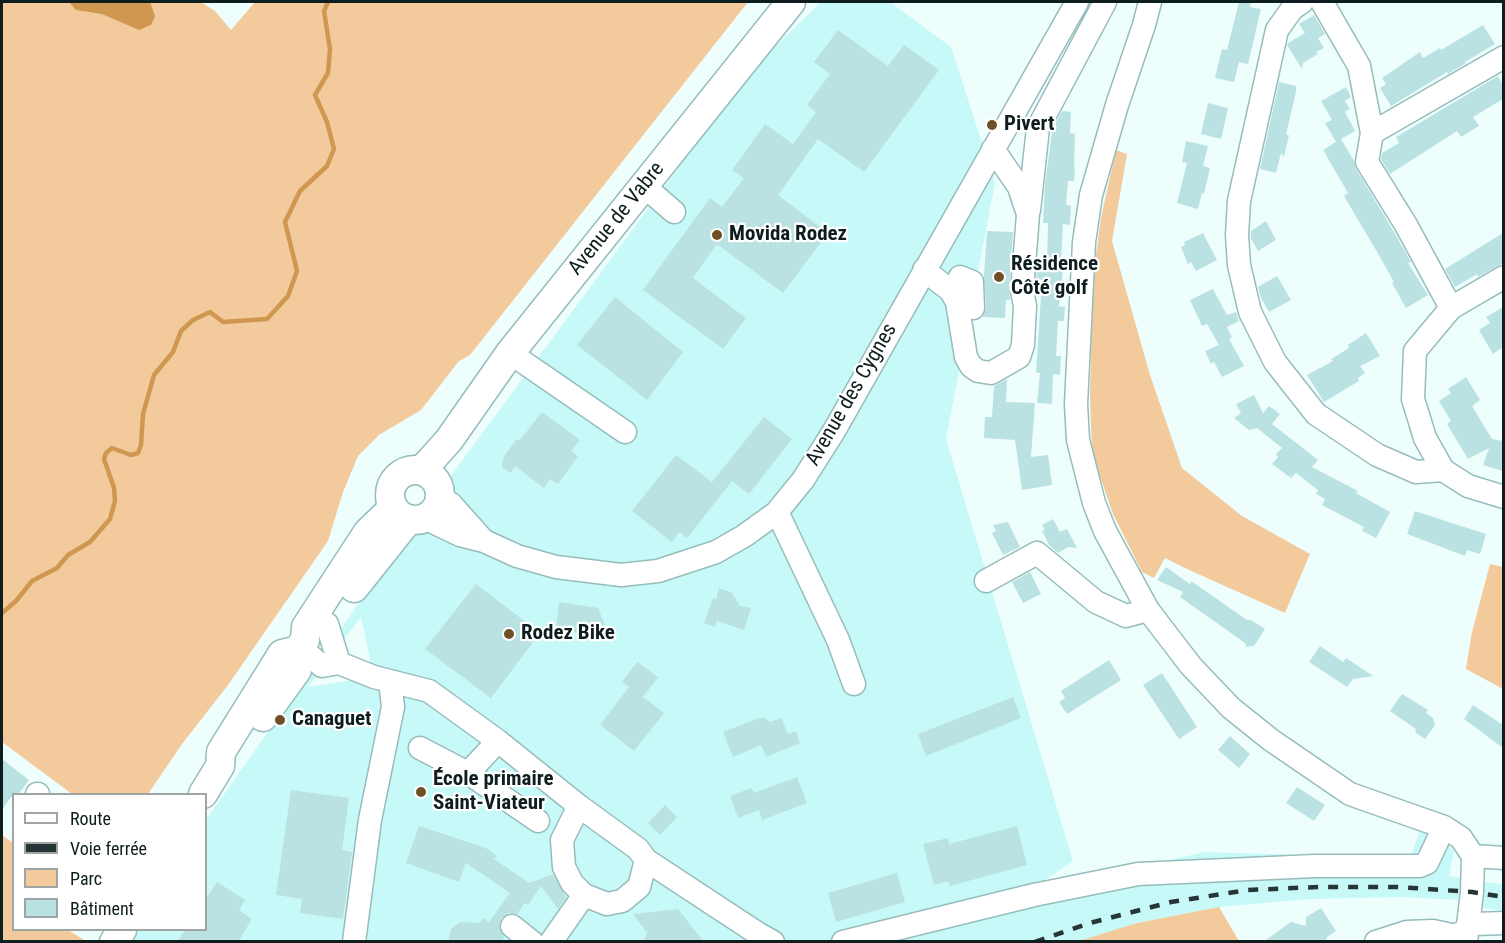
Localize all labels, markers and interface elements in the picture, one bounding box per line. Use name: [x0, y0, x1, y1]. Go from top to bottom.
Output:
place label: Pivert: [1004, 112, 1054, 138]
marker: Pivert: [985, 118, 999, 132]
street label: Avenue de Vabre: [564, 157, 670, 281]
place label: Movida Rodez: [729, 222, 847, 248]
marker: Movida Rodez: [710, 228, 724, 242]
place label: Résidence Côté golf: [1011, 252, 1098, 302]
marker: Résidence Côté golf: [992, 270, 1006, 284]
street label: Avenue des Cygnes: [801, 319, 903, 471]
place label: Rodez Bike: [521, 621, 615, 647]
marker: Rodez Bike: [502, 627, 516, 641]
place label: Canaguet: [292, 707, 371, 733]
marker: Canaguet: [273, 713, 287, 727]
place label: École primaire Saint-Viateur: [433, 767, 554, 817]
marker: École primaire Saint-Viateur: [414, 785, 428, 799]
legend: [12, 793, 207, 931]
text: Route: [70, 808, 111, 829]
text: Voie ferrée: [70, 838, 147, 859]
text: Parc: [70, 868, 102, 889]
text: Bâtiment: [70, 898, 134, 919]

